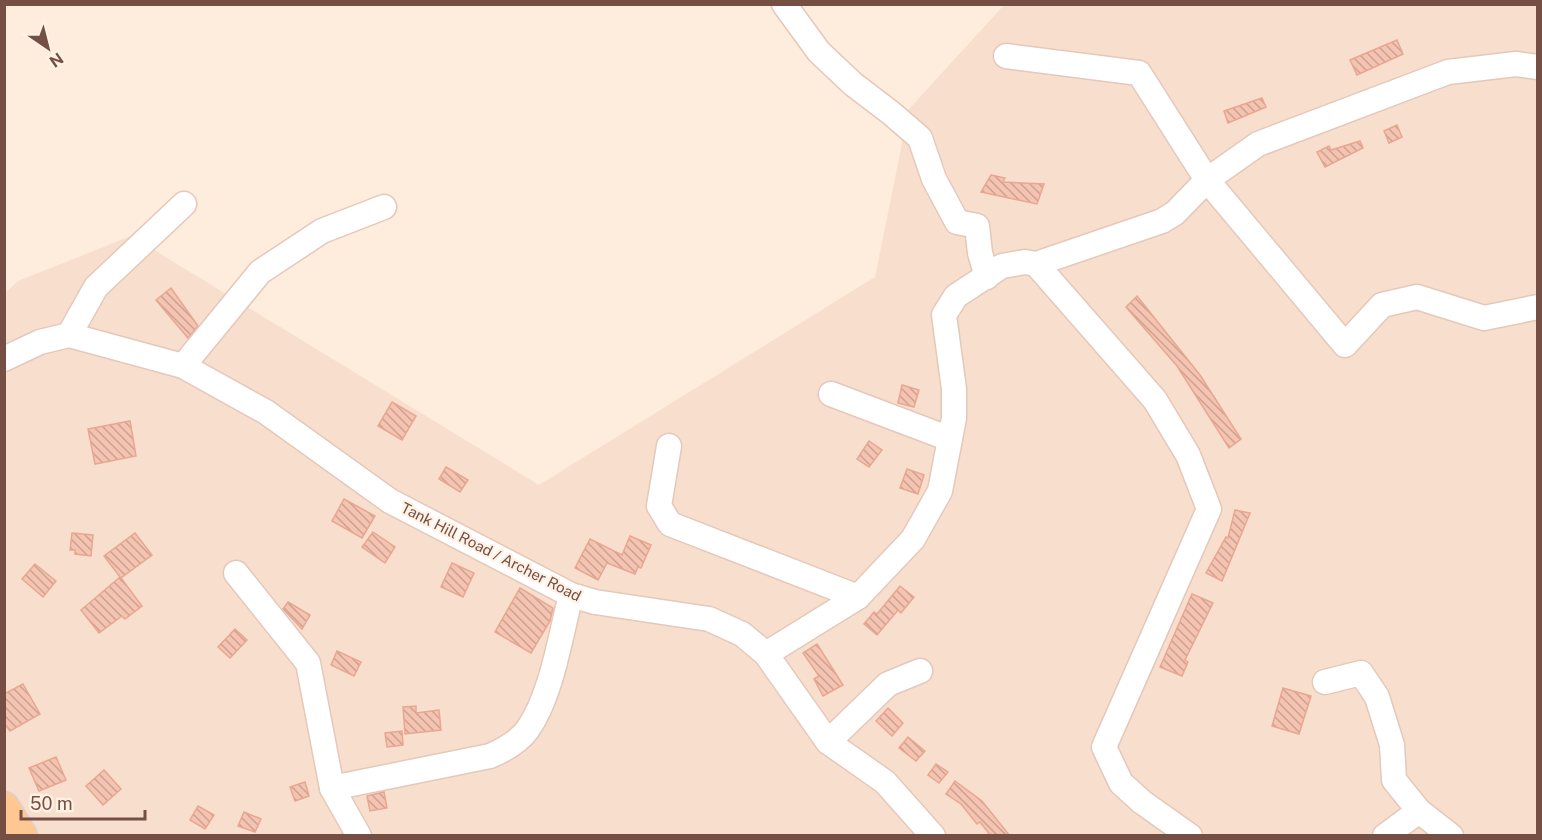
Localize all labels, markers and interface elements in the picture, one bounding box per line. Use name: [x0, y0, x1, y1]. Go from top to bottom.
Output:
north arrow: [18, 18, 78, 78]
text: N: [46, 49, 67, 71]
street label: Tank Hill Road / Archer Road: [398, 499, 584, 604]
scale bar: [21, 783, 146, 821]
text: 50 m: [30, 793, 73, 814]

